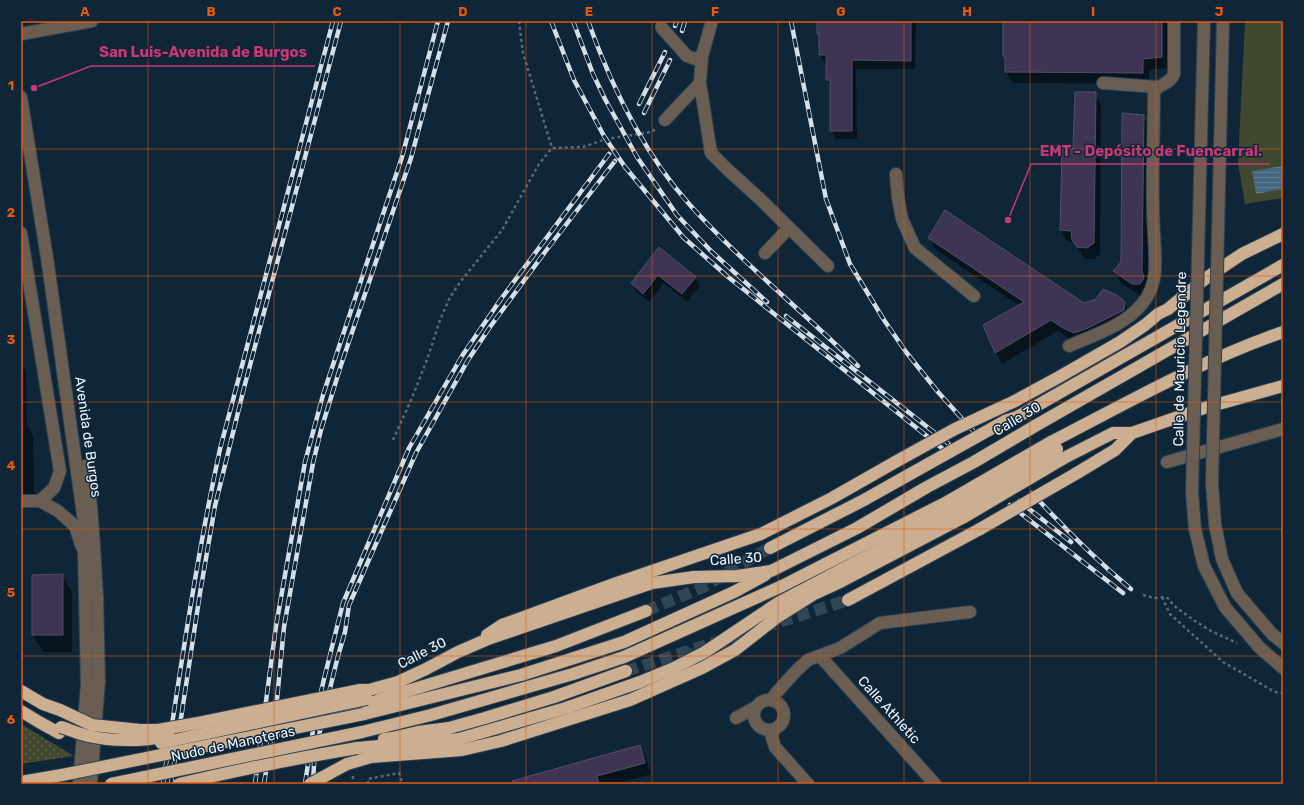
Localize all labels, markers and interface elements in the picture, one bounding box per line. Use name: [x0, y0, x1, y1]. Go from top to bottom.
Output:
text: A: [80, 4, 90, 19]
text: B: [206, 4, 216, 19]
text: C: [332, 4, 342, 19]
text: D: [458, 4, 468, 19]
text: E: [585, 4, 593, 19]
text: F: [711, 4, 719, 19]
text: G: [836, 4, 846, 19]
text: H: [962, 4, 972, 19]
text: I: [1091, 4, 1095, 19]
text: J: [1215, 4, 1223, 19]
callout: San Luis-Avenida de Burgos: [91, 39, 315, 66]
text: San Luis-Avenida de Burgos: [99, 43, 307, 61]
text: 1: [8, 78, 14, 93]
callout: EMT - Depósito de Fuencarral.: [1031, 137, 1270, 164]
text: EMT - Depósito de Fuencarral.: [1040, 142, 1262, 160]
text: 2: [7, 205, 15, 220]
street label: Calle de Mauricio Legendre: [1170, 271, 1190, 447]
text: 3: [7, 332, 16, 347]
street label: Avenida de Burgos: [71, 376, 105, 498]
street label: Calle 30: [990, 398, 1044, 440]
text: 4: [7, 458, 16, 473]
street label: Calle 30: [709, 549, 763, 569]
text: 5: [7, 585, 15, 600]
street label: Calle 30: [395, 633, 449, 672]
street label: Calle Athletic: [854, 673, 924, 748]
text: 6: [7, 712, 16, 727]
street label: Nudo de Manoteras: [169, 723, 297, 765]

